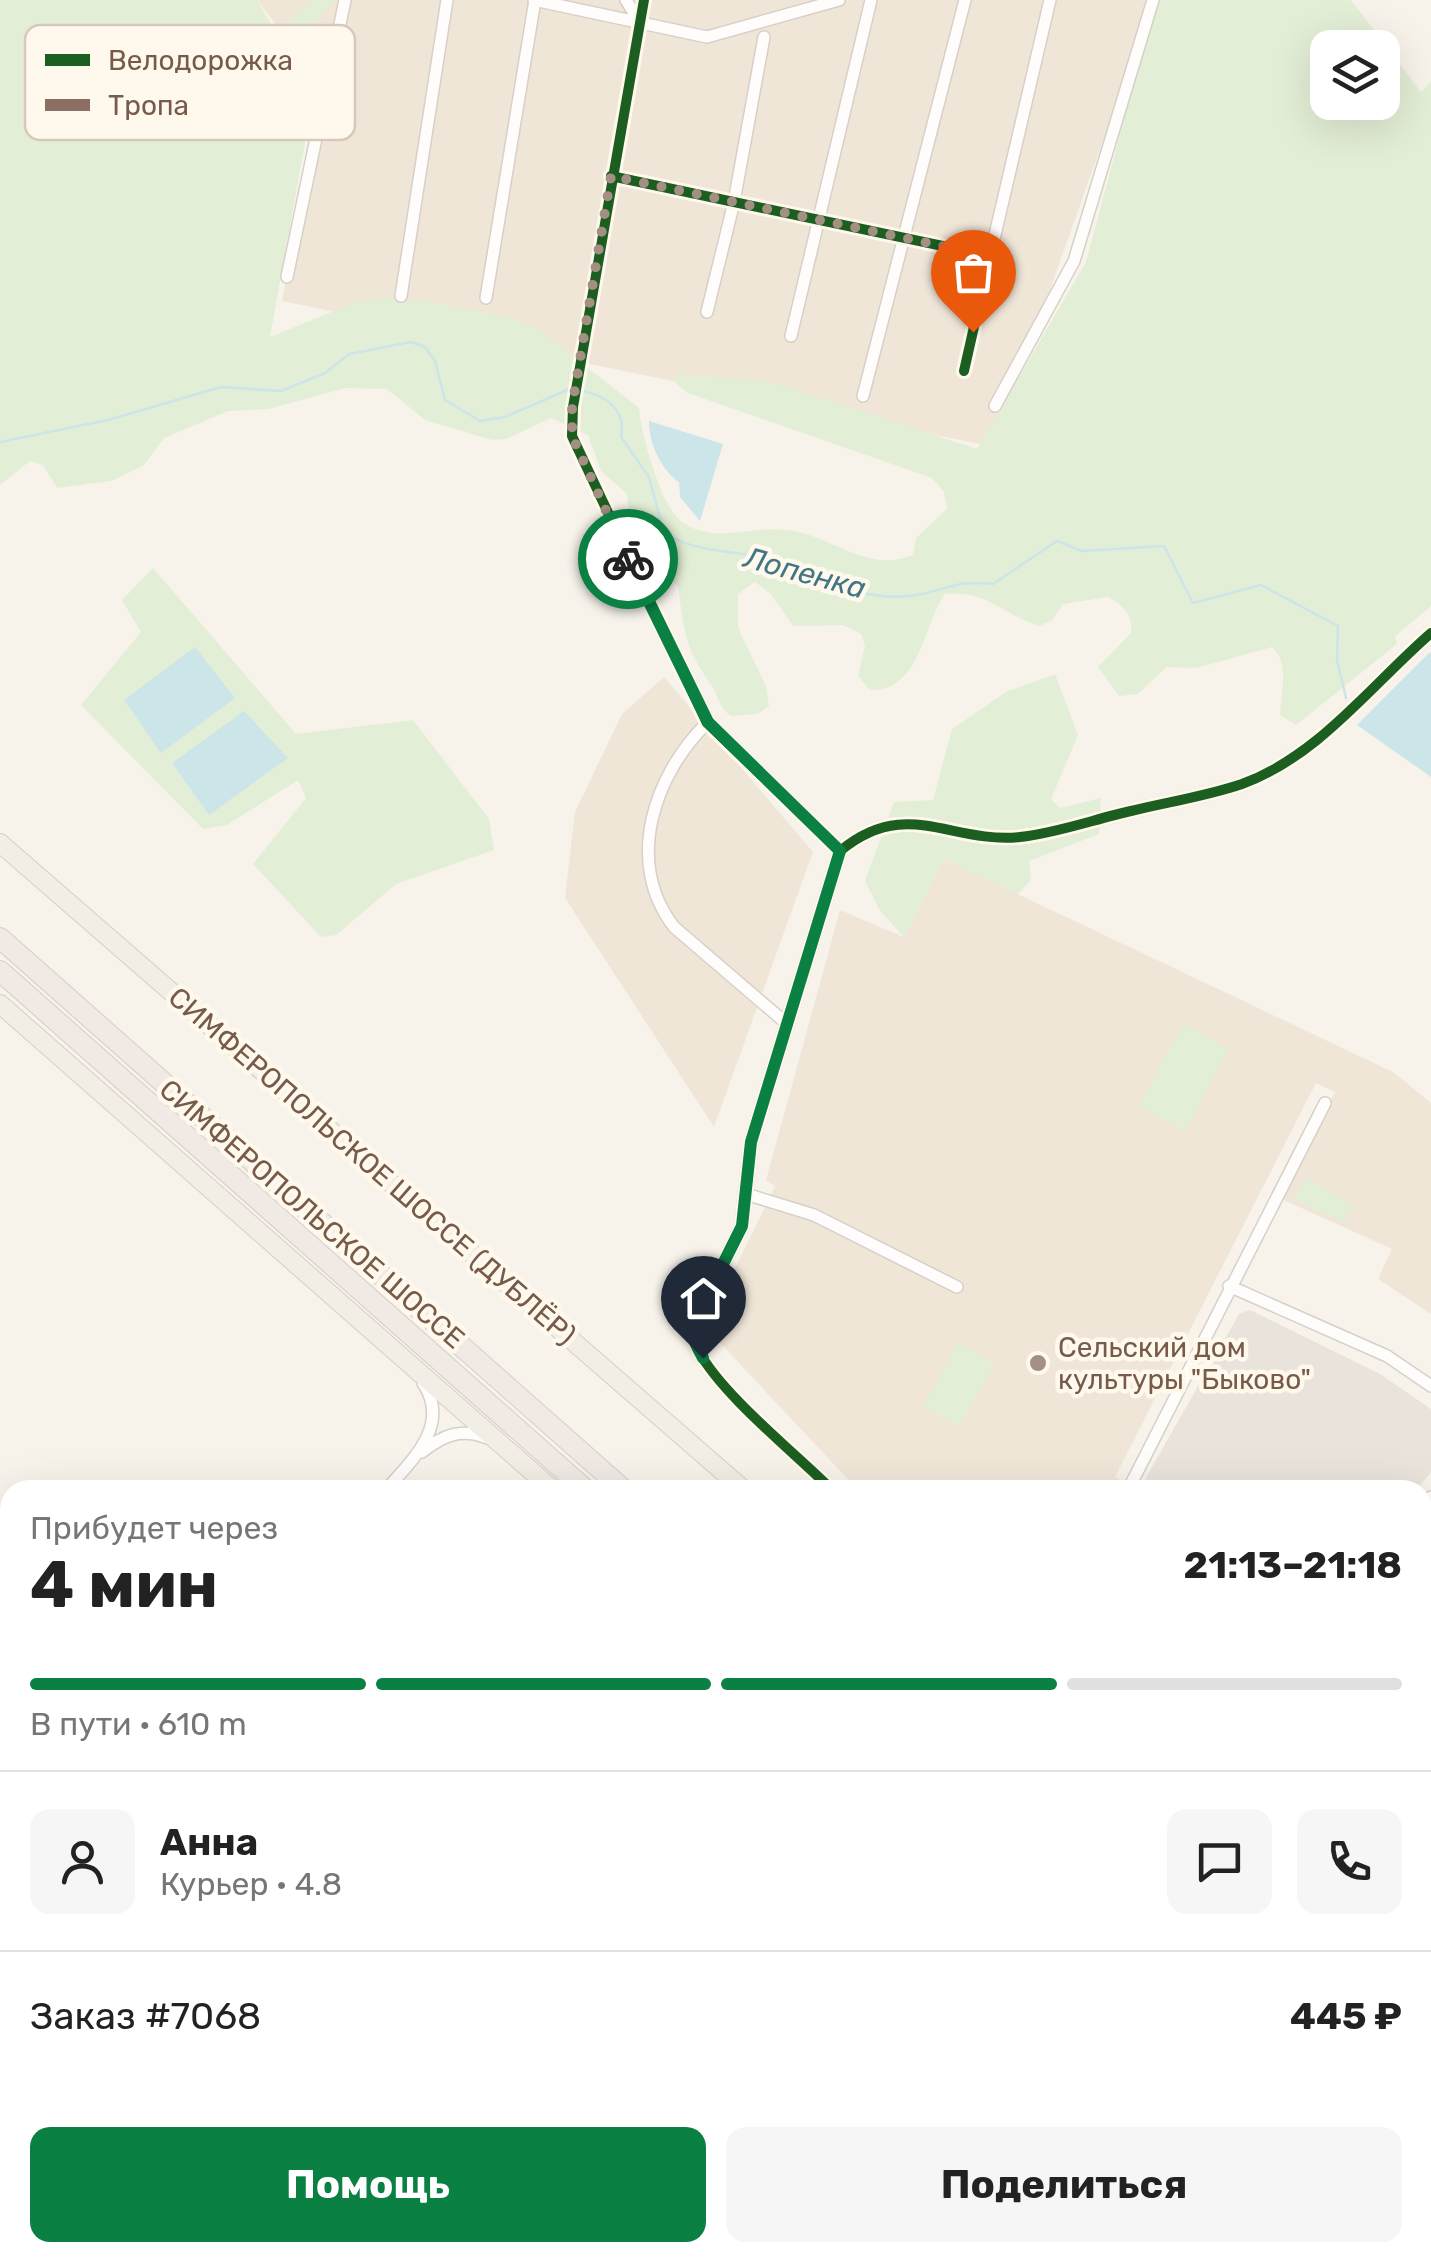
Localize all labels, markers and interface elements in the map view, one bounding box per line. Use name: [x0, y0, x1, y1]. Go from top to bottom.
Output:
legend: [25, 25, 355, 140]
map controls: [1310, 30, 1400, 120]
button: layers: [1310, 30, 1400, 120]
text: Велодорожка: [108, 44, 293, 77]
text: Тропа: [108, 89, 189, 122]
pin: [931, 230, 1016, 333]
icon: bag: [946, 245, 1001, 300]
courier: [578, 509, 678, 609]
icon: bike: [601, 532, 656, 587]
water label: Лопенка: [738, 539, 870, 606]
street label: СИМФЕРОПОЛЬСКОЕ ШОССЕ (ДУБЛЁР): [162, 980, 582, 1352]
street label: СИМФЕРОПОЛЬСКОЕ ШОССЕ: [153, 1072, 471, 1356]
pin: [661, 1256, 746, 1359]
icon: home: [676, 1271, 731, 1326]
place label: Сельский дом культуры "Быково": [1058, 1331, 1311, 1396]
marker: Сельский дом культуры "Быково": [1027, 1352, 1049, 1374]
text: Прибудет через: [30, 1509, 278, 1547]
text: 21:13–21:18: [1184, 1542, 1402, 1588]
text: 4 мин: [30, 1546, 218, 1623]
text: В пути · 610 m: [30, 1705, 247, 1743]
button: person: [30, 1809, 135, 1914]
button: chat: [1167, 1809, 1272, 1914]
button: phone: [1297, 1809, 1402, 1914]
text: Анна: [160, 1819, 258, 1865]
text: Курьер · 4.8: [160, 1865, 342, 1903]
text: Заказ #7068: [30, 1993, 261, 2039]
text: 445 ₽: [1290, 1993, 1402, 2039]
button: Помощь: [30, 2127, 706, 2242]
button: Поделиться: [726, 2127, 1402, 2242]

